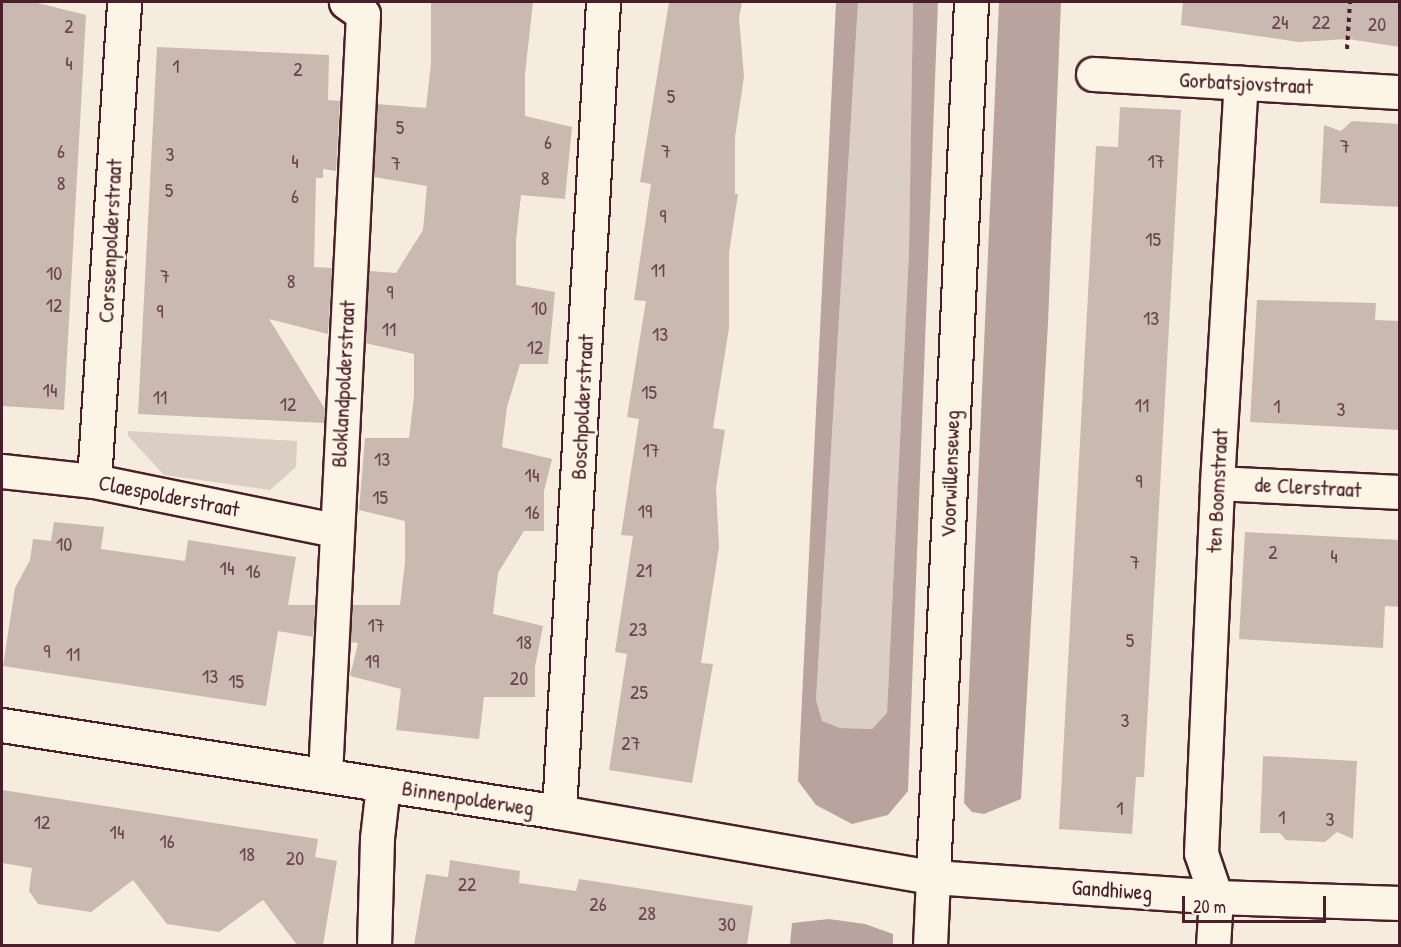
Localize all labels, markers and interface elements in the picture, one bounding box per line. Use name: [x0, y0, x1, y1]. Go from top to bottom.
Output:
house number: 24: [1272, 9, 1288, 33]
house number: 22: [1312, 9, 1330, 33]
house number: 20: [1368, 11, 1386, 35]
house number: 2: [64, 13, 74, 37]
house number: 4: [65, 50, 73, 74]
house number: 1: [172, 53, 180, 77]
house number: 2: [293, 56, 303, 80]
street label: Gorbatsjovstraat: [1179, 66, 1313, 100]
house number: 5: [667, 83, 675, 107]
house number: 5: [396, 114, 404, 138]
house number: 6: [544, 129, 552, 153]
house number: 7: [1340, 133, 1350, 157]
house number: 6: [57, 138, 65, 162]
house number: 7: [661, 138, 671, 162]
house number: 3: [166, 141, 174, 165]
house number: 4: [291, 148, 299, 172]
house number: 17: [1147, 148, 1165, 172]
house number: 7: [391, 150, 401, 174]
street label: Corssenpolderstraat: [93, 158, 127, 324]
house number: 8: [541, 165, 549, 189]
house number: 8: [57, 170, 65, 194]
house number: 5: [165, 177, 173, 201]
house number: 6: [291, 183, 299, 207]
house number: 9: [659, 203, 667, 227]
house number: 15: [1145, 226, 1161, 250]
house number: 11: [651, 257, 665, 281]
house number: 10: [46, 260, 62, 284]
house number: 7: [160, 263, 170, 287]
house number: 8: [287, 268, 295, 292]
house number: 9: [386, 279, 394, 303]
house number: 12: [46, 292, 62, 316]
house number: 10: [531, 295, 547, 319]
house number: 9: [156, 298, 164, 322]
street label: Bloklandpolderstraat: [325, 300, 361, 468]
house number: 13: [1143, 305, 1159, 329]
house number: 11: [382, 316, 396, 340]
house number: 13: [652, 321, 668, 345]
house number: 12: [527, 334, 543, 358]
street label: Boschpolderstraat: [565, 334, 599, 480]
house number: 14: [43, 377, 57, 401]
house number: 15: [641, 379, 657, 403]
house number: 11: [153, 384, 167, 408]
house number: 12: [280, 391, 296, 415]
house number: 11: [1135, 392, 1149, 416]
house number: 1: [1273, 393, 1281, 417]
house number: 3: [1337, 396, 1345, 420]
street label: Voorwillenseweg: [935, 410, 965, 538]
street label: ten Boomstraat: [1201, 428, 1233, 554]
house number: 17: [642, 437, 660, 461]
house number: 13: [374, 446, 390, 470]
house number: 14: [525, 462, 539, 486]
house number: 9: [1135, 468, 1143, 492]
street label: Claespolderstraat: [96, 469, 242, 523]
street label: de Clerstraat: [1254, 471, 1362, 503]
house number: 15: [372, 484, 388, 508]
house number: 19: [638, 498, 652, 522]
house number: 16: [524, 499, 540, 523]
house number: 10: [56, 531, 72, 555]
house number: 2: [1268, 539, 1278, 563]
house number: 4: [1330, 543, 1338, 567]
house number: 7: [1130, 549, 1140, 573]
house number: 14: [220, 555, 234, 579]
house number: 21: [636, 557, 652, 581]
house number: 16: [245, 558, 261, 582]
house number: 17: [367, 612, 385, 636]
house number: 23: [629, 616, 647, 640]
house number: 5: [1126, 627, 1134, 651]
house number: 18: [516, 629, 532, 653]
house number: 9: [43, 638, 51, 662]
house number: 11: [66, 641, 80, 665]
house number: 19: [365, 648, 379, 672]
house number: 13: [202, 663, 218, 687]
house number: 20: [510, 665, 528, 689]
house number: 15: [228, 668, 244, 692]
house number: 25: [630, 679, 648, 703]
house number: 3: [1121, 707, 1129, 731]
house number: 27: [621, 730, 641, 754]
street label: Binnenpolderweg: [400, 775, 536, 821]
house number: 1: [1116, 795, 1124, 819]
house number: 1: [1278, 804, 1286, 828]
house number: 3: [1326, 806, 1334, 830]
house number: 12: [34, 809, 50, 833]
house number: 14: [110, 819, 124, 843]
house number: 16: [159, 828, 175, 852]
house number: 18: [239, 841, 255, 865]
house number: 20: [286, 845, 304, 869]
house number: 22: [458, 871, 476, 895]
street label: Gandhiweg: [1071, 874, 1153, 906]
scale bar: [1185, 884, 1329, 922]
house number: 26: [589, 891, 607, 915]
text: 20 m: [1193, 894, 1226, 919]
house number: 28: [638, 900, 656, 924]
house number: 30: [718, 911, 736, 935]

